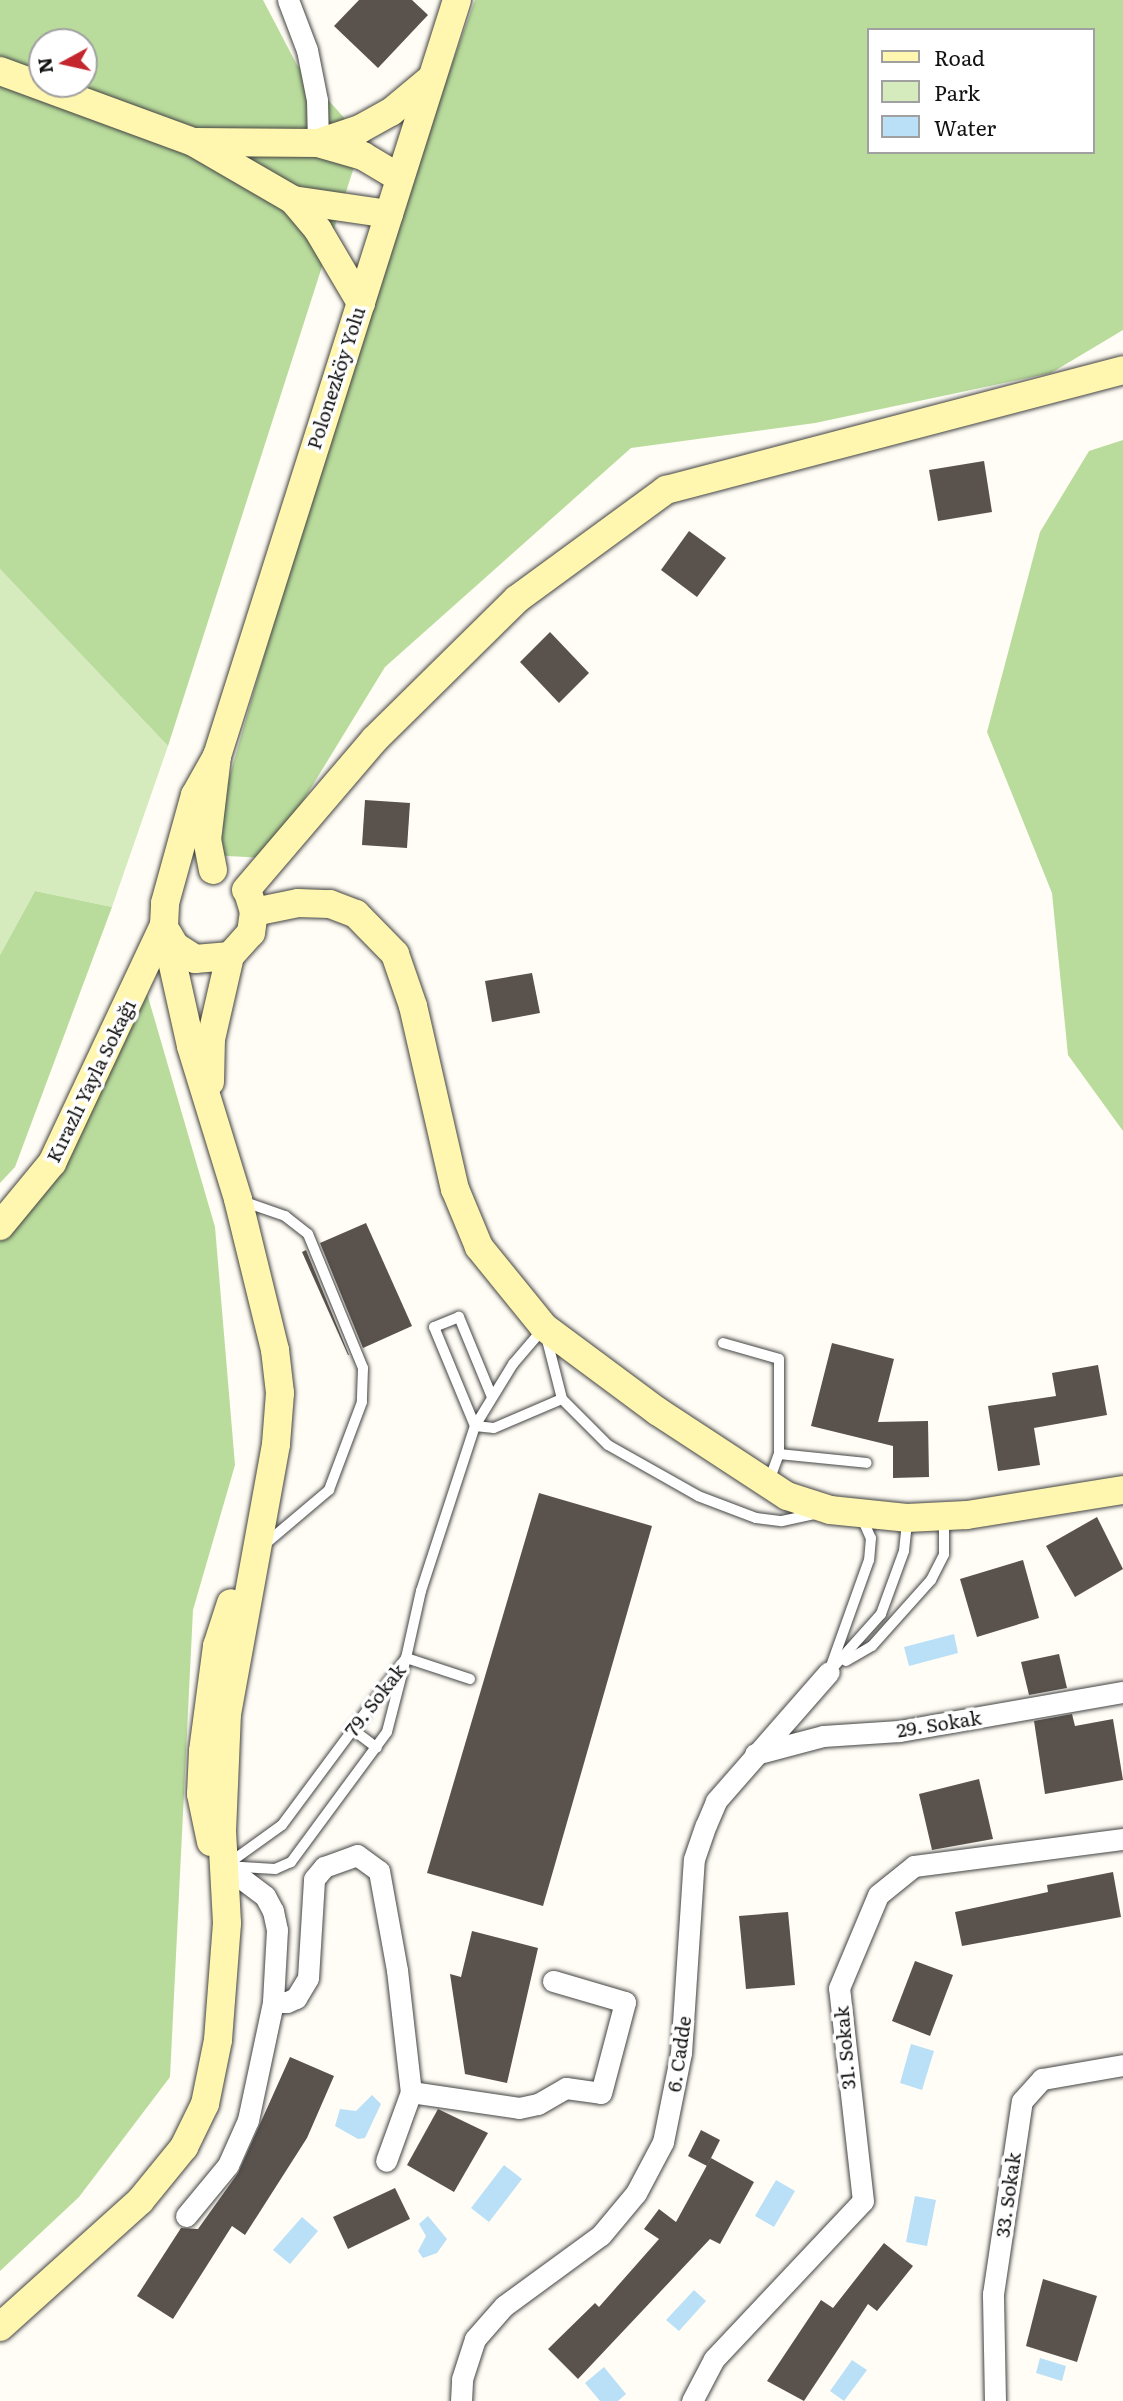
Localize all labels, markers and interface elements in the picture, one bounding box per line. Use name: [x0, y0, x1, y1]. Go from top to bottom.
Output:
north arrow: [28, 28, 98, 98]
legend: [867, 28, 1095, 154]
text: Road: [934, 41, 985, 72]
text: N: [29, 56, 59, 75]
text: Park: [934, 76, 980, 107]
text: Water: [934, 111, 996, 142]
street label: Polonezköy Yolu: [302, 304, 370, 452]
street label: Kırazlı Yayla Sokağı: [42, 996, 140, 1166]
street label: 79. Sokak: [340, 1659, 410, 1741]
street label: 29. Sokak: [895, 1706, 983, 1742]
street label: 31. Sokak: [830, 2005, 860, 2091]
street label: 6. Cadde: [662, 2015, 696, 2093]
street label: 33. Sokak: [991, 2151, 1025, 2239]

